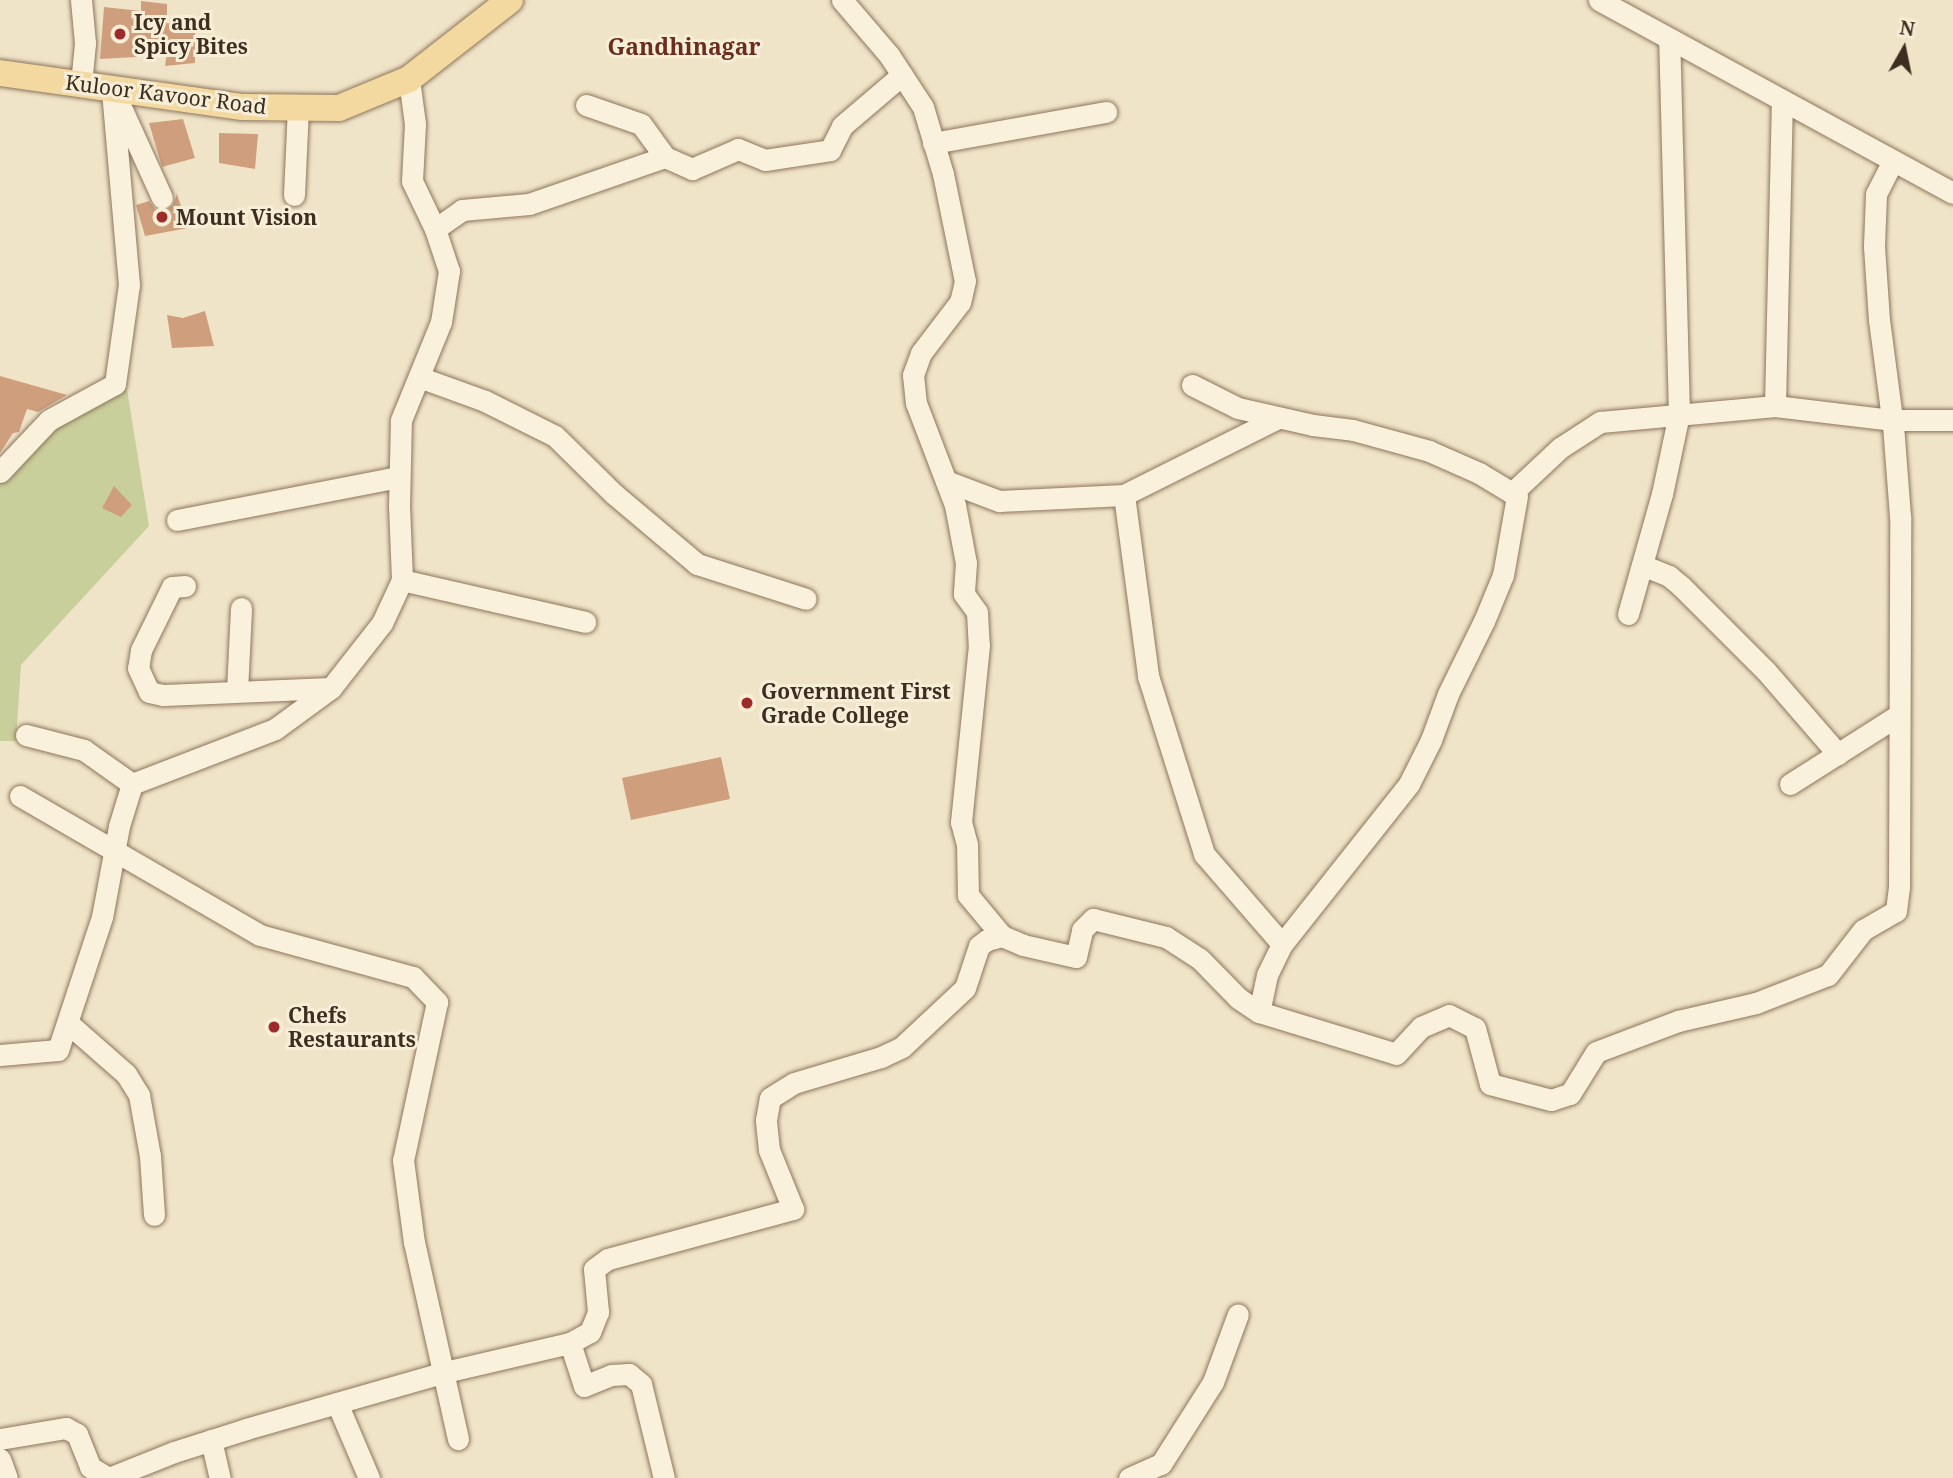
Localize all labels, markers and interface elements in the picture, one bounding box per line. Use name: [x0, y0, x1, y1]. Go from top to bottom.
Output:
place label: Icy and Spicy Bites: [134, 9, 248, 59]
north arrow: [1869, 14, 1939, 84]
text: N: [1898, 14, 1917, 42]
marker: Icy and Spicy Bites: [112, 26, 128, 42]
district label: Gandhinagar: [607, 32, 761, 60]
street label: Kuloor Kavoor Road: [64, 69, 268, 119]
place label: Mount Vision: [176, 204, 317, 230]
marker: Mount Vision: [154, 209, 170, 225]
place label: Government First Grade College: [761, 678, 951, 728]
marker: Government First Grade College: [739, 695, 755, 711]
place label: Chefs Restaurants: [288, 1002, 416, 1052]
marker: Chefs Restaurants: [266, 1019, 282, 1035]

